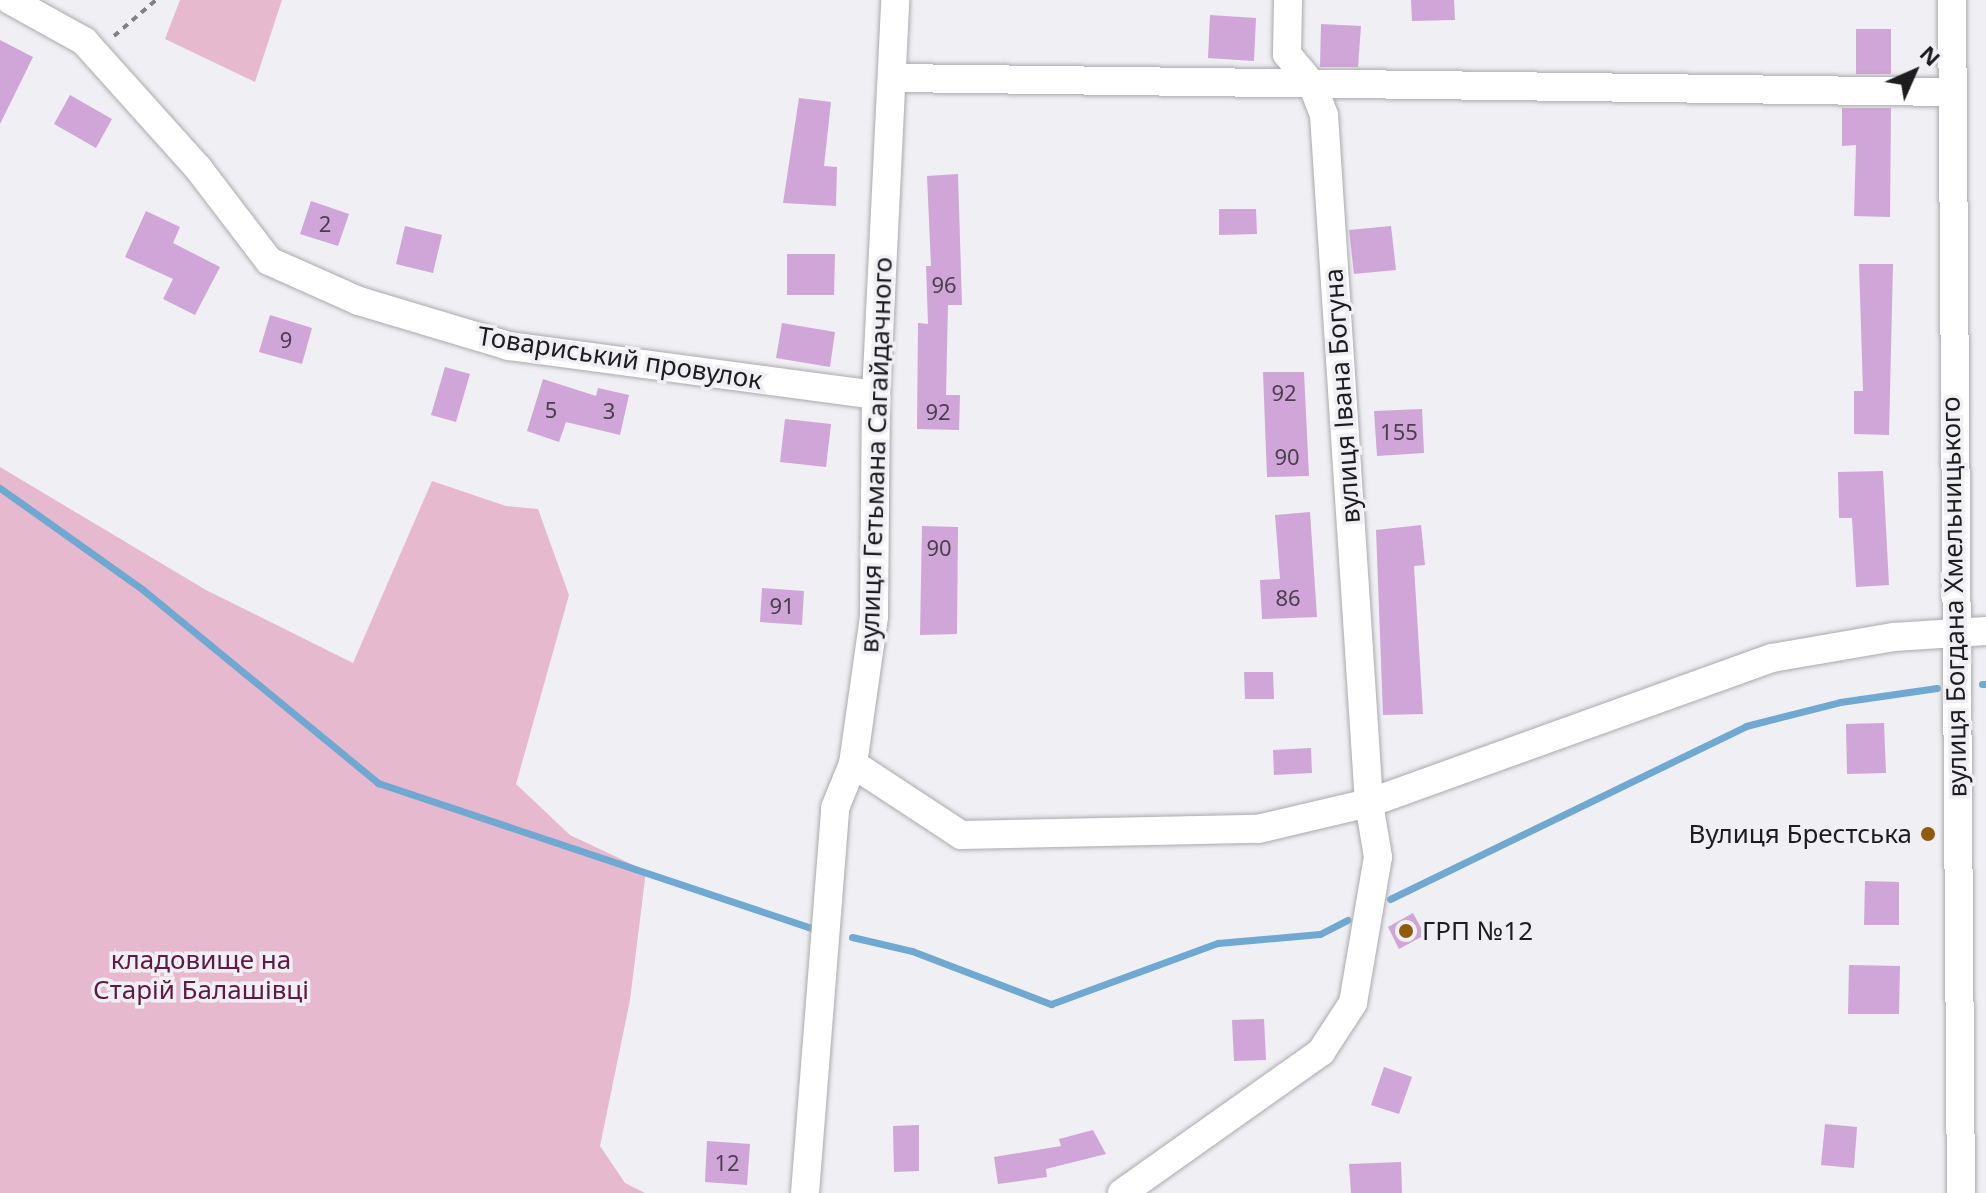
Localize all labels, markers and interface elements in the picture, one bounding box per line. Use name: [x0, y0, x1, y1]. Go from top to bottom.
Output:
north arrow: [1874, 32, 1954, 112]
text: N: [1914, 38, 1948, 72]
house number: 2: [319, 211, 331, 237]
street label: вулиця Гетьмана Сагайдачного: [853, 256, 899, 654]
street label: вулиця Івана Богуна: [1318, 267, 1366, 525]
house number: 96: [931, 272, 957, 298]
street label: Товариський провулок: [476, 320, 764, 396]
house number: 9: [280, 327, 292, 353]
house number: 92: [1271, 380, 1297, 406]
street label: вулиця Богдана Хмельницького: [1935, 396, 1973, 798]
house number: 5: [545, 397, 557, 423]
house number: 3: [603, 398, 615, 424]
house number: 92: [925, 399, 951, 425]
house number: 155: [1380, 419, 1418, 445]
house number: 90: [1274, 444, 1300, 470]
house number: 90: [926, 535, 952, 561]
house number: 86: [1275, 585, 1301, 611]
house number: 91: [769, 593, 795, 619]
place label: Вулиця Брестська: [1689, 818, 1912, 850]
marker: Вулиця Брестська: [1919, 825, 1937, 843]
place label: ГРП №12: [1422, 915, 1533, 947]
marker: ГРП №12: [1397, 922, 1415, 940]
park label: кладовище на Старій Балашівці: [93, 944, 309, 1006]
house number: 12: [714, 1150, 740, 1176]

